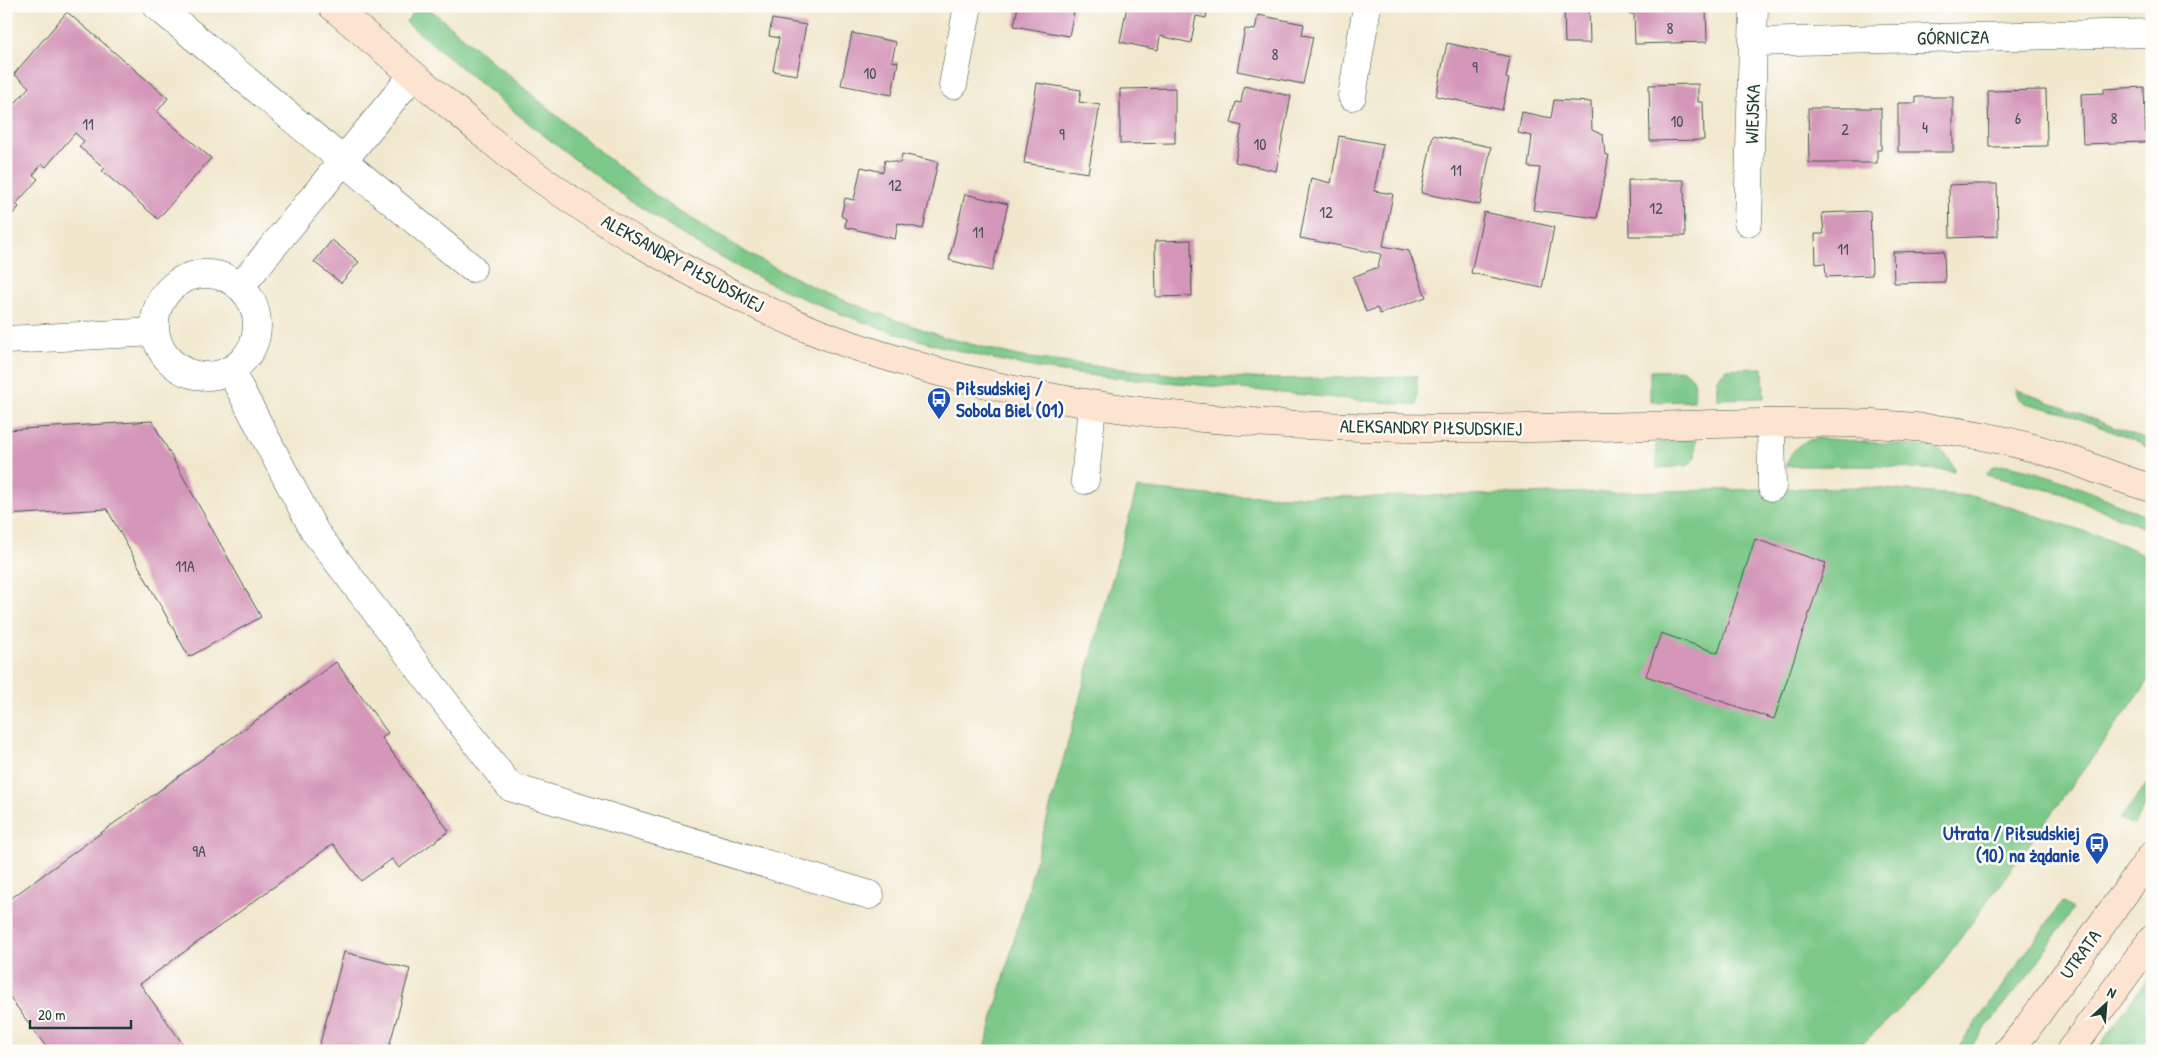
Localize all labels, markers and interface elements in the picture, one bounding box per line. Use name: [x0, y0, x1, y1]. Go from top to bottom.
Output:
house number: 8: [1667, 17, 1674, 39]
street label: GÓRNICZA: [1917, 23, 1989, 51]
house number: 8: [1272, 43, 1279, 65]
house number: 9: [1472, 56, 1478, 78]
house number: 10: [864, 62, 876, 84]
street label: WIEJSKA: [1738, 84, 1766, 144]
house number: 6: [2015, 107, 2021, 129]
house number: 8: [2111, 107, 2118, 129]
house number: 10: [1671, 110, 1683, 132]
house number: 11: [82, 113, 94, 135]
house number: 4: [1922, 116, 1928, 138]
house number: 2: [1841, 118, 1849, 140]
house number: 9: [1059, 123, 1065, 145]
house number: 10: [1254, 133, 1266, 155]
house number: 11: [1450, 159, 1462, 181]
house number: 12: [888, 174, 902, 196]
house number: 12: [1649, 197, 1663, 219]
house number: 12: [1319, 201, 1333, 223]
street label: ALEKSANDRY PIŁSUDSKIEJ: [597, 207, 769, 319]
house number: 11: [972, 221, 984, 243]
house number: 11: [1837, 238, 1849, 260]
place label: Piłsudskiej / Sobola Biel (01): [956, 375, 1064, 423]
bus stop icon: Piłsudskiej / Sobola Biel (01): [926, 386, 952, 420]
street label: ALEKSANDRY PIŁSUDSKIEJ: [1340, 412, 1522, 442]
house number: 11A: [175, 555, 195, 577]
place label: Utrata / Piłsudskiej (10) na żądanie: [1943, 820, 2080, 868]
bus stop icon: Utrata / Piłsudskiej (10) na żądanie: [2084, 831, 2110, 865]
house number: 9A: [192, 840, 206, 862]
street label: UTRATA: [2053, 924, 2107, 984]
north arrow: [2080, 980, 2130, 1030]
text: N: [2104, 982, 2120, 1002]
scale bar: [30, 997, 131, 1029]
text: 20 m: [38, 1004, 65, 1025]

